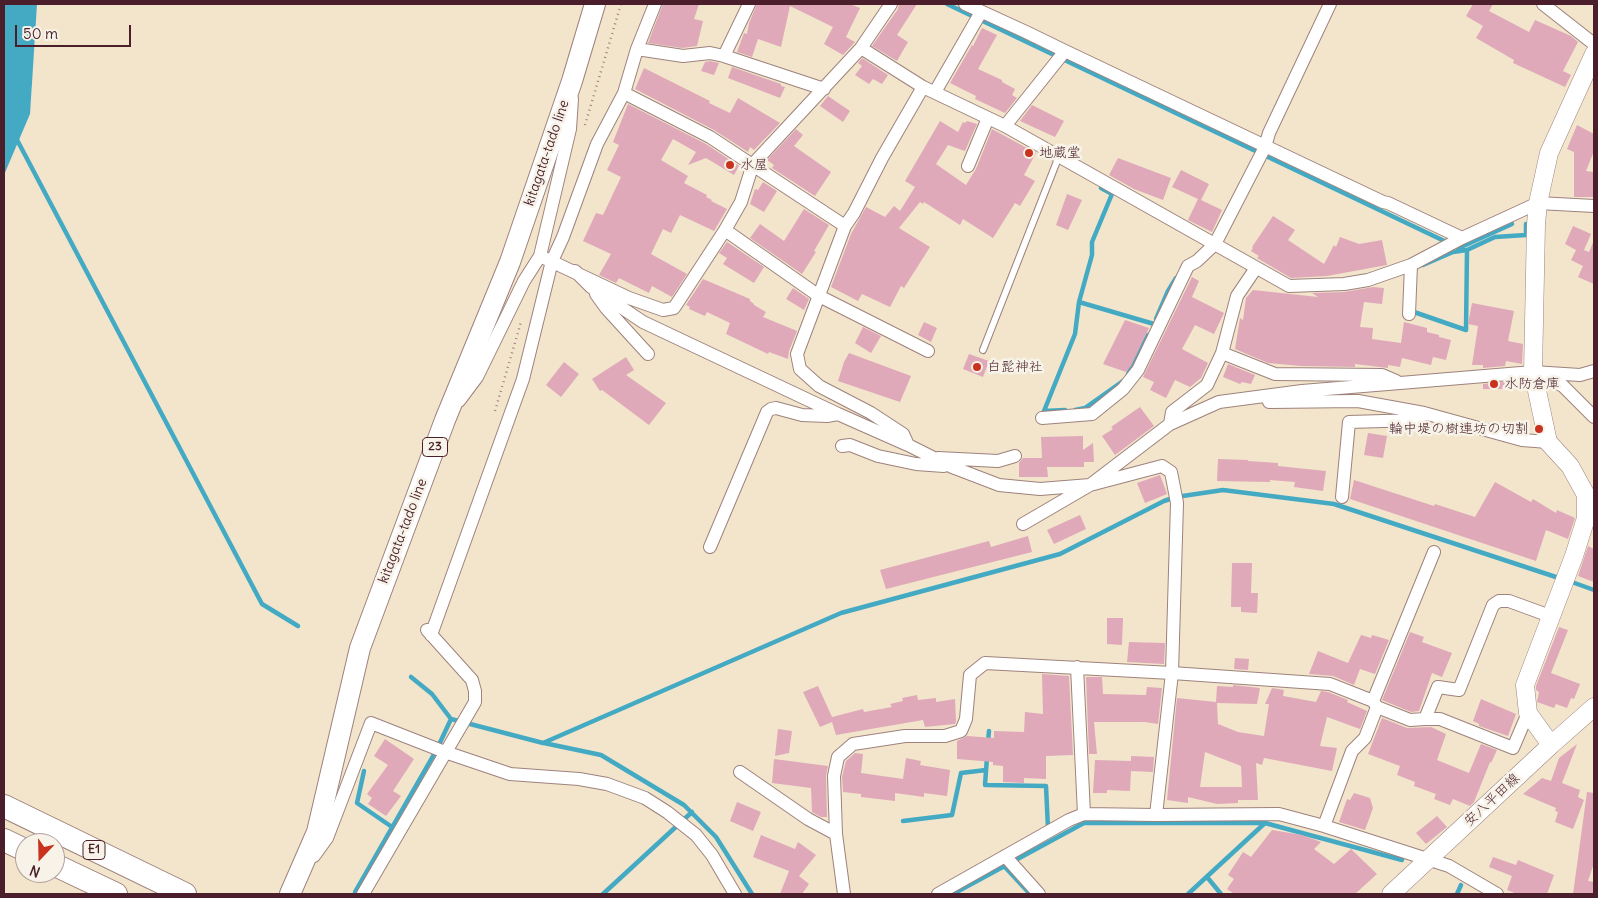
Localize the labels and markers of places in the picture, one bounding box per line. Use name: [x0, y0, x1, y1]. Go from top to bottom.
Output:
place label: 地蔵堂: [1039, 145, 1081, 161]
marker: 地蔵堂: [1023, 147, 1035, 159]
place label: 水屋: [740, 157, 768, 173]
marker: 水屋: [724, 159, 736, 171]
place label: 白髭神社: [987, 359, 1043, 375]
marker: 白髭神社: [971, 361, 983, 373]
place label: 水防倉庫: [1504, 376, 1560, 392]
marker: 水防倉庫: [1488, 378, 1500, 390]
place label: 輪中堤の樹連坊の切割: [1389, 421, 1529, 437]
marker: 輪中堤の樹連坊の切割: [1533, 423, 1545, 435]

